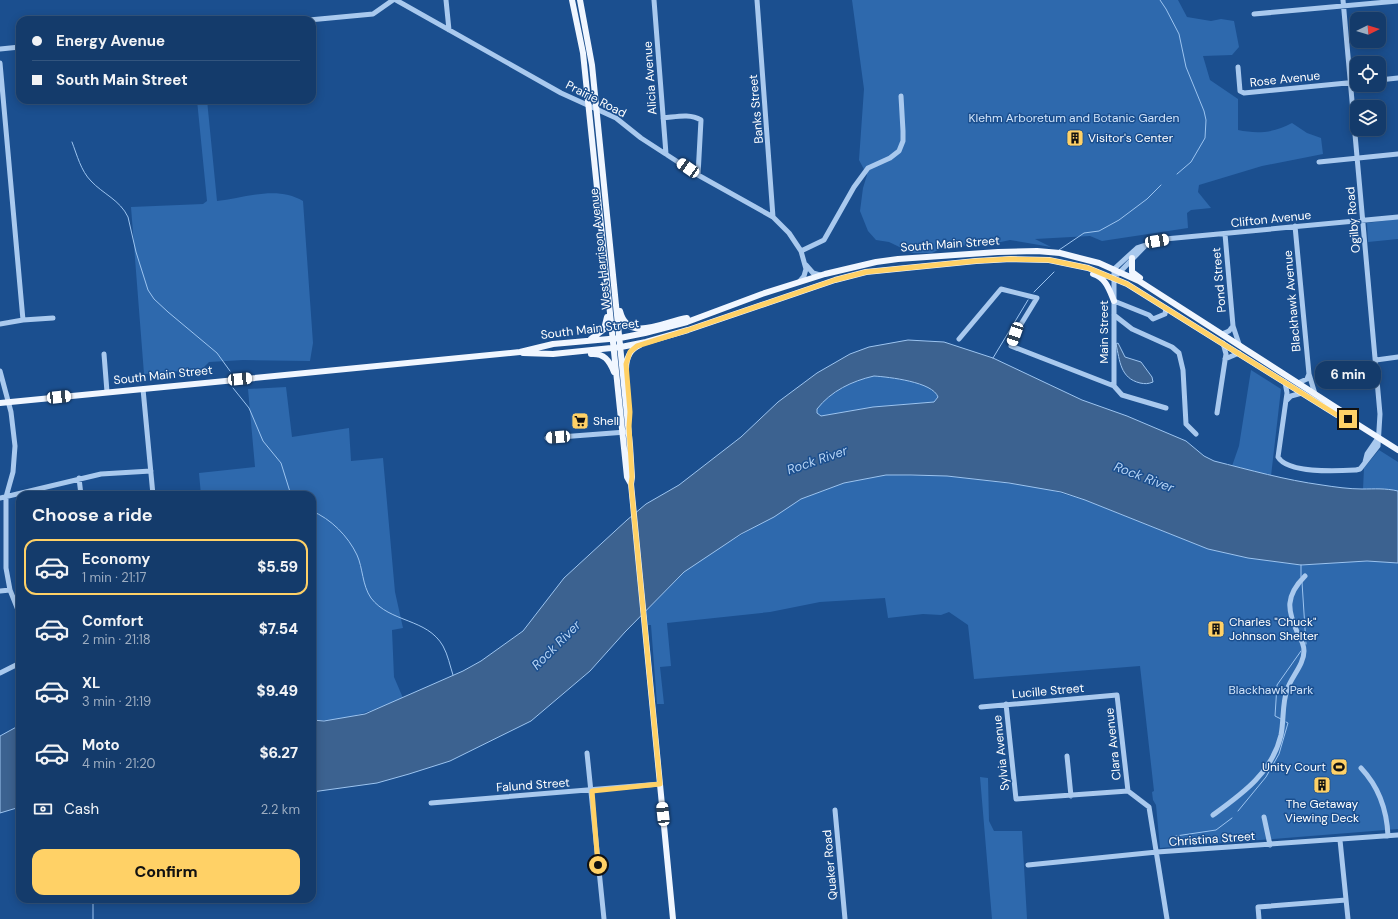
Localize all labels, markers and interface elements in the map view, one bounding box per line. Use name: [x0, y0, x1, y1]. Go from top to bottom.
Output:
north arrow: [1350, 12, 1386, 48]
map controls: [1350, 12, 1386, 136]
text: Energy Avenue: [56, 31, 165, 51]
street label: Alicia Avenue: [639, 40, 661, 115]
button: locate: [1350, 56, 1386, 92]
street label: Rose Avenue: [1249, 67, 1321, 91]
text: South Main Street: [56, 70, 188, 90]
street label: Banks Street: [745, 73, 767, 144]
street label: Prairie Road: [563, 77, 629, 121]
button: layers: [1350, 100, 1386, 136]
park label: Klehm Arboretum and Botanic Garden: [969, 110, 1180, 126]
building icon: Visitor's Center: [1065, 128, 1085, 148]
place label: Visitor's Center: [1088, 130, 1174, 146]
car: [675, 156, 701, 180]
street label: Ogilby Road: [1342, 186, 1364, 254]
street label: West Harrison Avenue: [586, 187, 614, 310]
street label: Clifton Avenue: [1230, 207, 1312, 231]
street label: South Main Street: [900, 233, 1000, 255]
car: [1144, 233, 1170, 249]
street label: Pond Street: [1208, 246, 1230, 313]
street label: Blackhawk Avenue: [1280, 249, 1304, 352]
street label: Main Street: [1096, 300, 1112, 364]
street label: South Main Street: [540, 315, 641, 343]
car: [1005, 321, 1025, 347]
callout: 6 min: [1315, 361, 1381, 389]
street label: South Main Street: [113, 362, 214, 388]
text: 6 min: [1330, 366, 1366, 383]
car: [228, 372, 252, 386]
car: [46, 390, 72, 404]
route end: [1339, 410, 1357, 428]
supermarket icon: Shell: [570, 411, 590, 431]
place label: Shell: [593, 413, 619, 429]
car: [546, 430, 570, 444]
water label: Rock River: [784, 441, 851, 478]
water label: Rock River: [1112, 458, 1178, 497]
text: Choose a ride: [32, 503, 153, 527]
icon: car: [34, 549, 70, 585]
text: Economy: [82, 549, 150, 569]
text: $5.59: [257, 557, 298, 577]
text: 1 min · 21:17: [82, 569, 146, 586]
icon: car: [34, 611, 70, 647]
text: Comfort: [82, 611, 143, 631]
place label: Charles "Chuck" Johnson Shelter: [1229, 614, 1319, 644]
water label: Rock River: [528, 616, 585, 673]
text: $7.54: [259, 619, 298, 639]
building icon: Charles "Chuck" Johnson Shelter: [1206, 619, 1226, 639]
text: 2 min · 21:18: [82, 631, 151, 648]
icon: car: [34, 673, 70, 709]
text: XL: [82, 673, 100, 693]
street label: Lucille Street: [1011, 680, 1085, 702]
text: $9.49: [257, 681, 298, 701]
park label: Blackhawk Park: [1229, 682, 1313, 698]
text: 3 min · 21:19: [82, 693, 151, 710]
street label: Clara Avenue: [1101, 707, 1125, 781]
street label: Sylvia Avenue: [989, 714, 1013, 792]
icon: car: [34, 735, 70, 771]
text: Moto: [82, 735, 120, 755]
text: $6.27: [259, 743, 298, 763]
text: 4 min · 21:20: [82, 755, 155, 772]
sports icon: Unity Court: [1329, 757, 1349, 777]
place label: Unity Court: [1262, 759, 1326, 775]
street label: Falund Street: [496, 774, 571, 796]
building icon: The Getaway Viewing Deck: [1312, 775, 1332, 795]
place label: The Getaway Viewing Deck: [1285, 796, 1359, 826]
icon: cash: [32, 798, 54, 820]
text: Cash: [64, 799, 99, 819]
text: 2.2 km: [261, 801, 300, 818]
car: [656, 801, 670, 827]
street label: Christina Street: [1168, 828, 1256, 850]
street label: Quaker Road: [819, 829, 841, 901]
button: Confirm: [32, 849, 300, 895]
route start: [589, 856, 607, 874]

